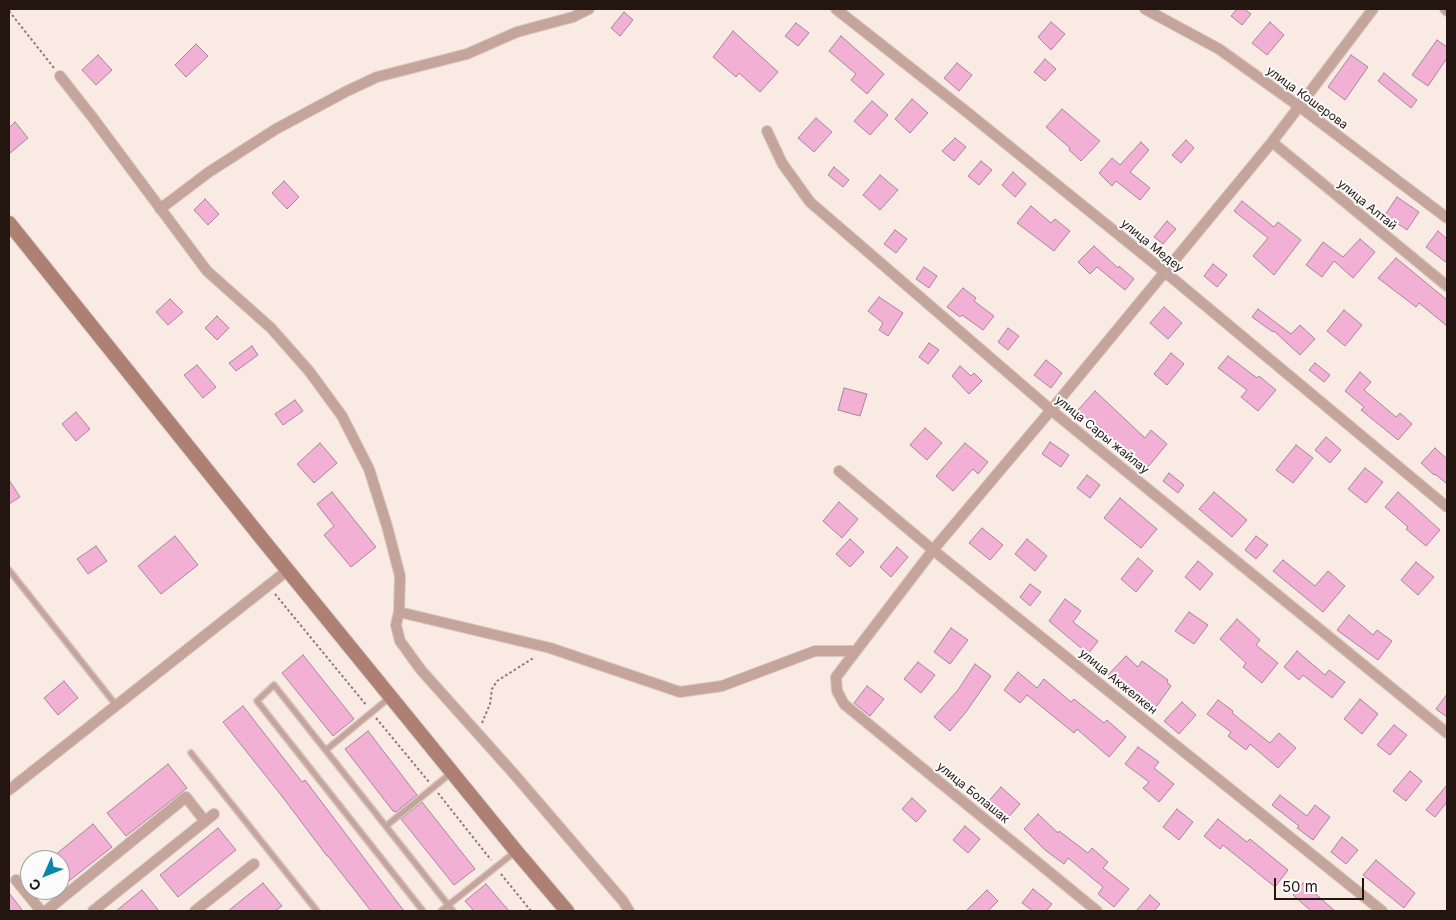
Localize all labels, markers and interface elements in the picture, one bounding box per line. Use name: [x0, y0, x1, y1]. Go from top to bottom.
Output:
street label: улица Кошерова: [1263, 64, 1351, 132]
street label: улица Алтай: [1334, 177, 1400, 233]
street label: улица Медеу: [1118, 216, 1186, 276]
street label: улица Сары жайлау: [1052, 393, 1152, 477]
street label: улица Акжелкен: [1076, 646, 1160, 718]
street label: улица Болашак: [934, 759, 1012, 827]
north arrow: [20, 850, 70, 900]
scale bar: [1276, 868, 1366, 900]
text: С: [25, 875, 44, 895]
text: 50 m: [1282, 877, 1318, 896]

